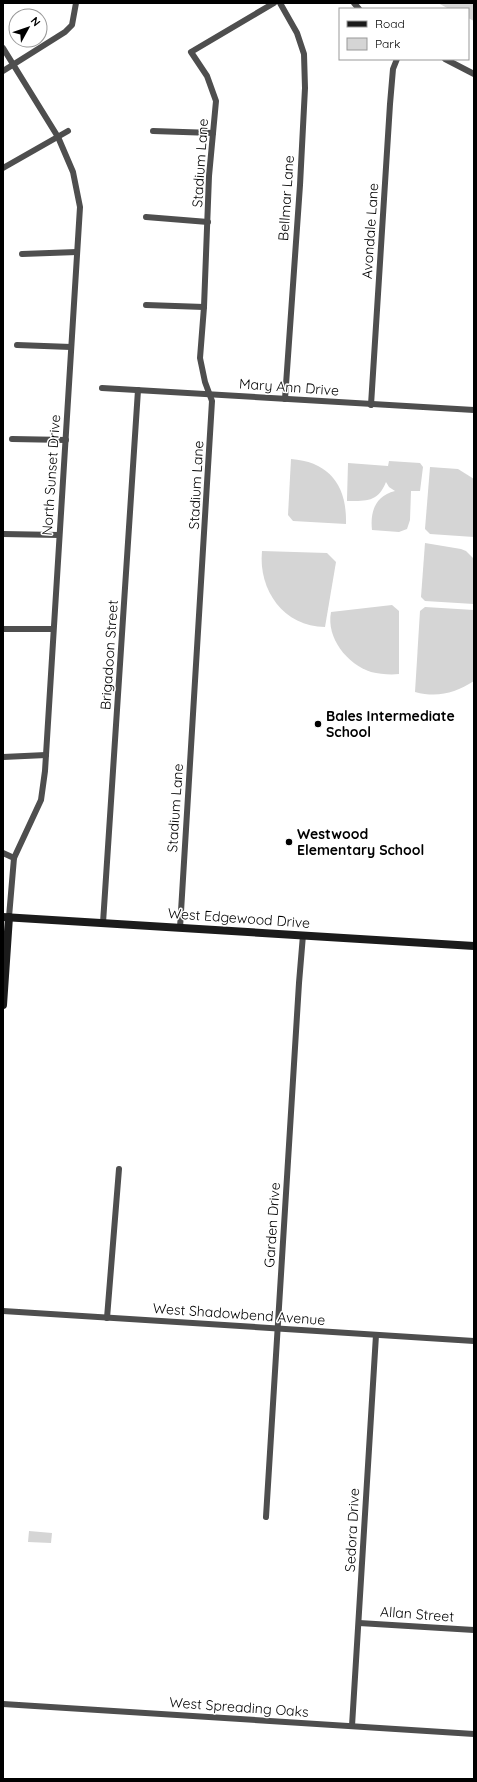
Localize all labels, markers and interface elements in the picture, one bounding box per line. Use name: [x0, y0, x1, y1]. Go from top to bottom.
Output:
north arrow: [8, 8, 48, 48]
legend: [339, 8, 469, 60]
text: N: [28, 14, 44, 29]
text: Road: [375, 16, 405, 31]
text: Park: [375, 36, 400, 51]
street label: Stadium Lane: [188, 118, 212, 208]
street label: Bellmar Lane: [274, 154, 298, 241]
street label: Avondale Lane: [358, 182, 382, 280]
street label: Mary Ann Drive: [238, 375, 340, 399]
street label: North Sunset Drive: [38, 414, 64, 536]
street label: Stadium Lane: [185, 440, 207, 530]
street label: Brigadoon Street: [96, 599, 122, 711]
place label: Bales Intermediate School: [326, 707, 455, 741]
marker: Bales Intermediate School: [313, 719, 323, 729]
street label: Stadium Lane: [163, 763, 187, 853]
place label: Westwood Elementary School: [297, 825, 424, 859]
marker: Westwood Elementary School: [284, 837, 294, 847]
street label: West Edgewood Drive: [167, 904, 311, 932]
street label: Garden Drive: [260, 1182, 284, 1268]
street label: West Shadowbend Avenue: [152, 1299, 326, 1329]
street label: Sedora Drive: [341, 1488, 363, 1572]
street label: Allan Street: [379, 1602, 455, 1626]
street label: West Spreading Oaks: [169, 1693, 309, 1721]

